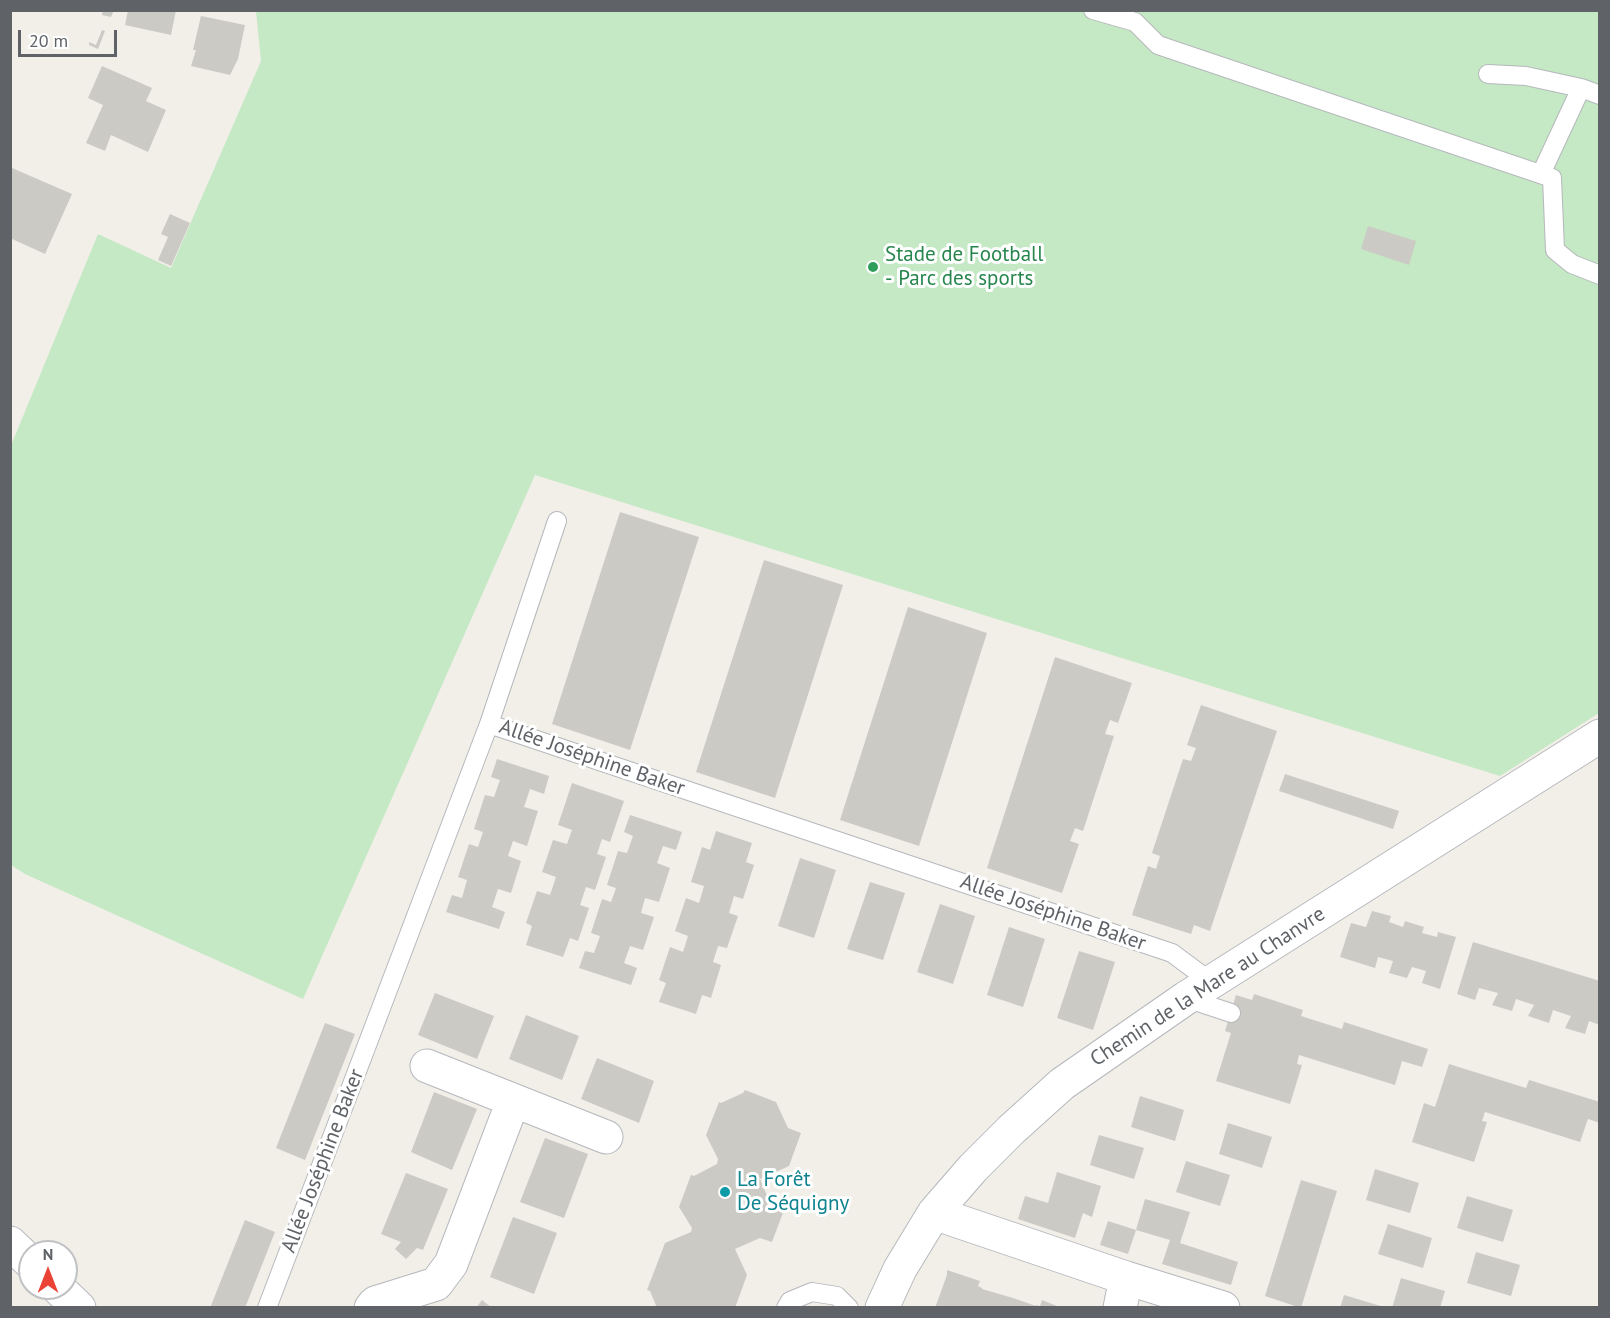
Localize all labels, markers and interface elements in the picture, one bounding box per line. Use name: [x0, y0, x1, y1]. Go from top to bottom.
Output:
scale bar: [21, 18, 120, 56]
text: 20 m: [29, 29, 68, 52]
place label: Stade de Football - Parc des sports: [885, 242, 1043, 292]
marker: Stade de Football - Parc des sports: [866, 260, 880, 274]
street label: Allée Joséphine Baker: [496, 714, 688, 802]
street label: Allée Joséphine Baker: [957, 869, 1149, 957]
street label: Chemin de la Mare au Chanvre: [1086, 902, 1330, 1072]
street label: Allée Joséphine Baker: [276, 1066, 370, 1256]
place label: La Forêt De Séquigny: [737, 1167, 849, 1217]
marker: La Forêt De Séquigny: [718, 1185, 732, 1199]
north arrow: [18, 1240, 78, 1300]
text: N: [43, 1244, 53, 1264]

